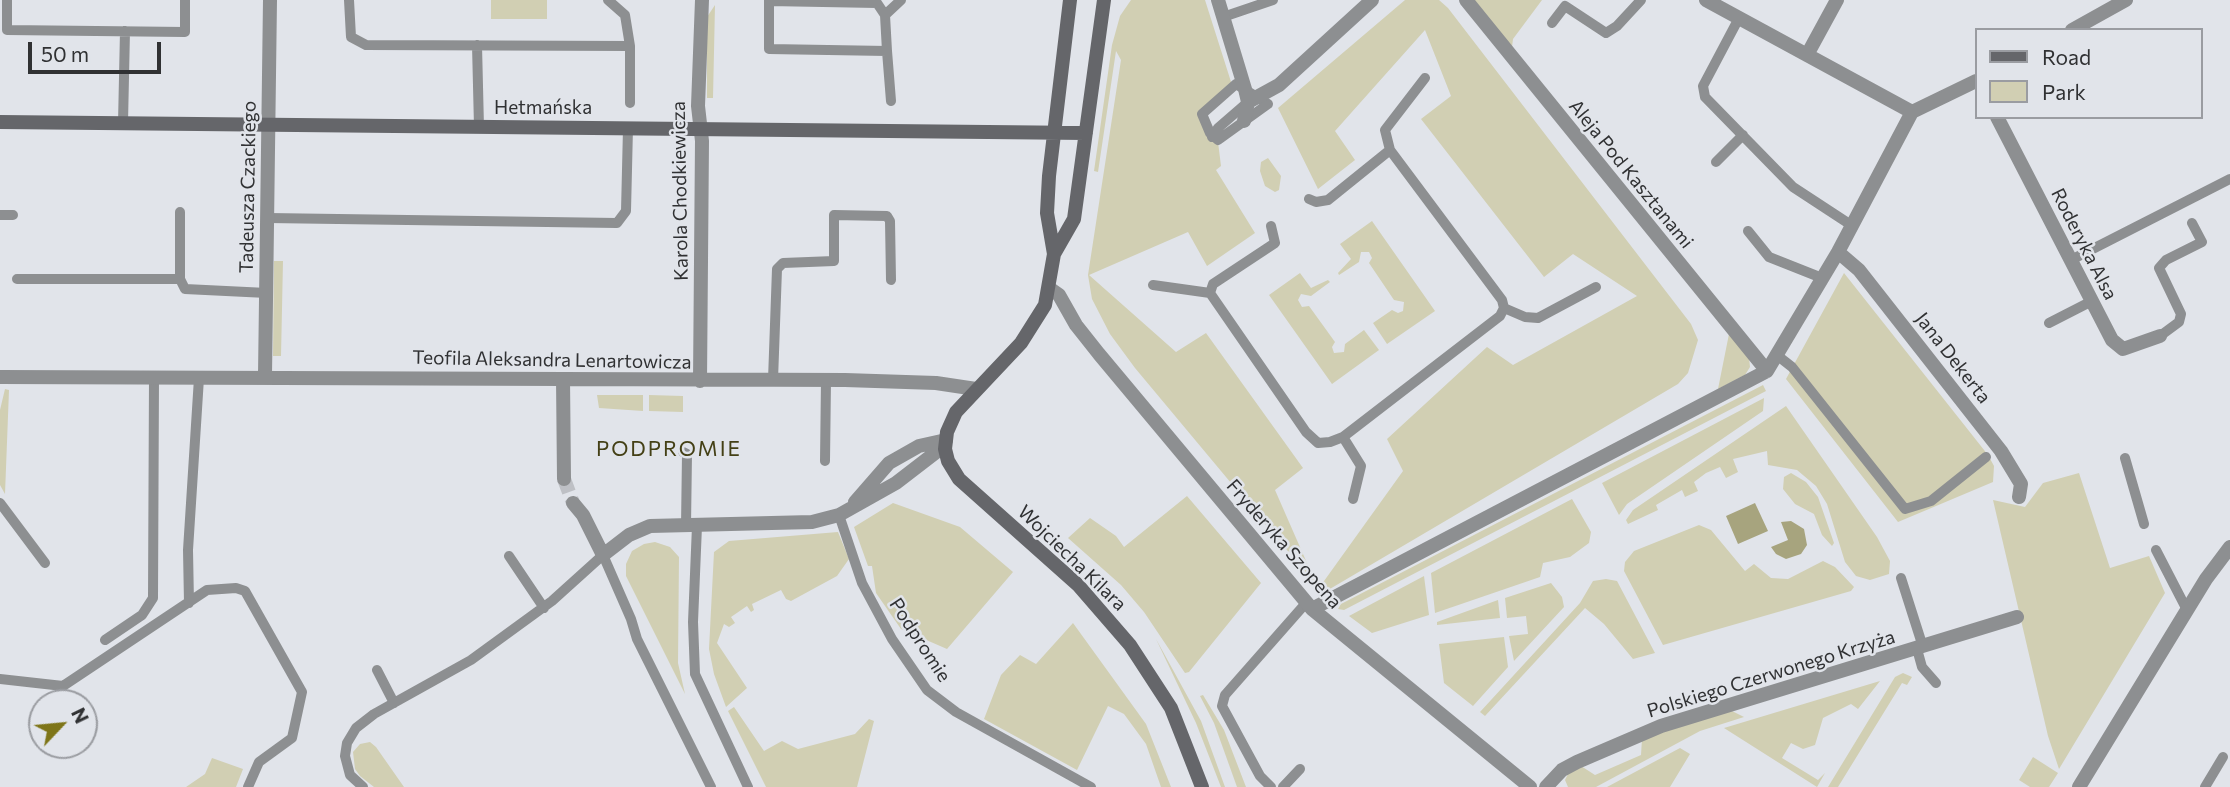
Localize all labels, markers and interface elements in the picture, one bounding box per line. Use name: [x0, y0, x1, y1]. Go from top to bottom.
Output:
scale bar: [32, 28, 164, 72]
legend: [1974, 28, 2202, 119]
text: 50 m: [41, 41, 89, 66]
text: Road: [2042, 44, 2091, 69]
text: Park: [2042, 79, 2086, 104]
street label: Aleja Pod Kasztanami: [1564, 95, 1698, 253]
street label: Hetmańska: [494, 97, 592, 119]
street label: Tadeusza Czackiego: [235, 101, 261, 273]
street label: Karola Chodkiewicza: [667, 101, 693, 281]
street label: Roderyka Alsa: [2046, 184, 2122, 304]
street label: Jana Dekerta: [1910, 308, 1996, 408]
street label: Teofila Aleksandra Lenartowicza: [412, 346, 692, 374]
district label: PODPROMIE: [597, 436, 741, 462]
street label: Fryderyka Szopena: [1222, 475, 1346, 613]
street label: Wojciecha Kilara: [1013, 500, 1131, 616]
street label: Podpromie: [884, 594, 956, 686]
street label: Polskiego Czerwonego Krzyża: [1644, 625, 1898, 723]
north arrow: [28, 689, 98, 759]
text: N: [67, 704, 94, 727]

